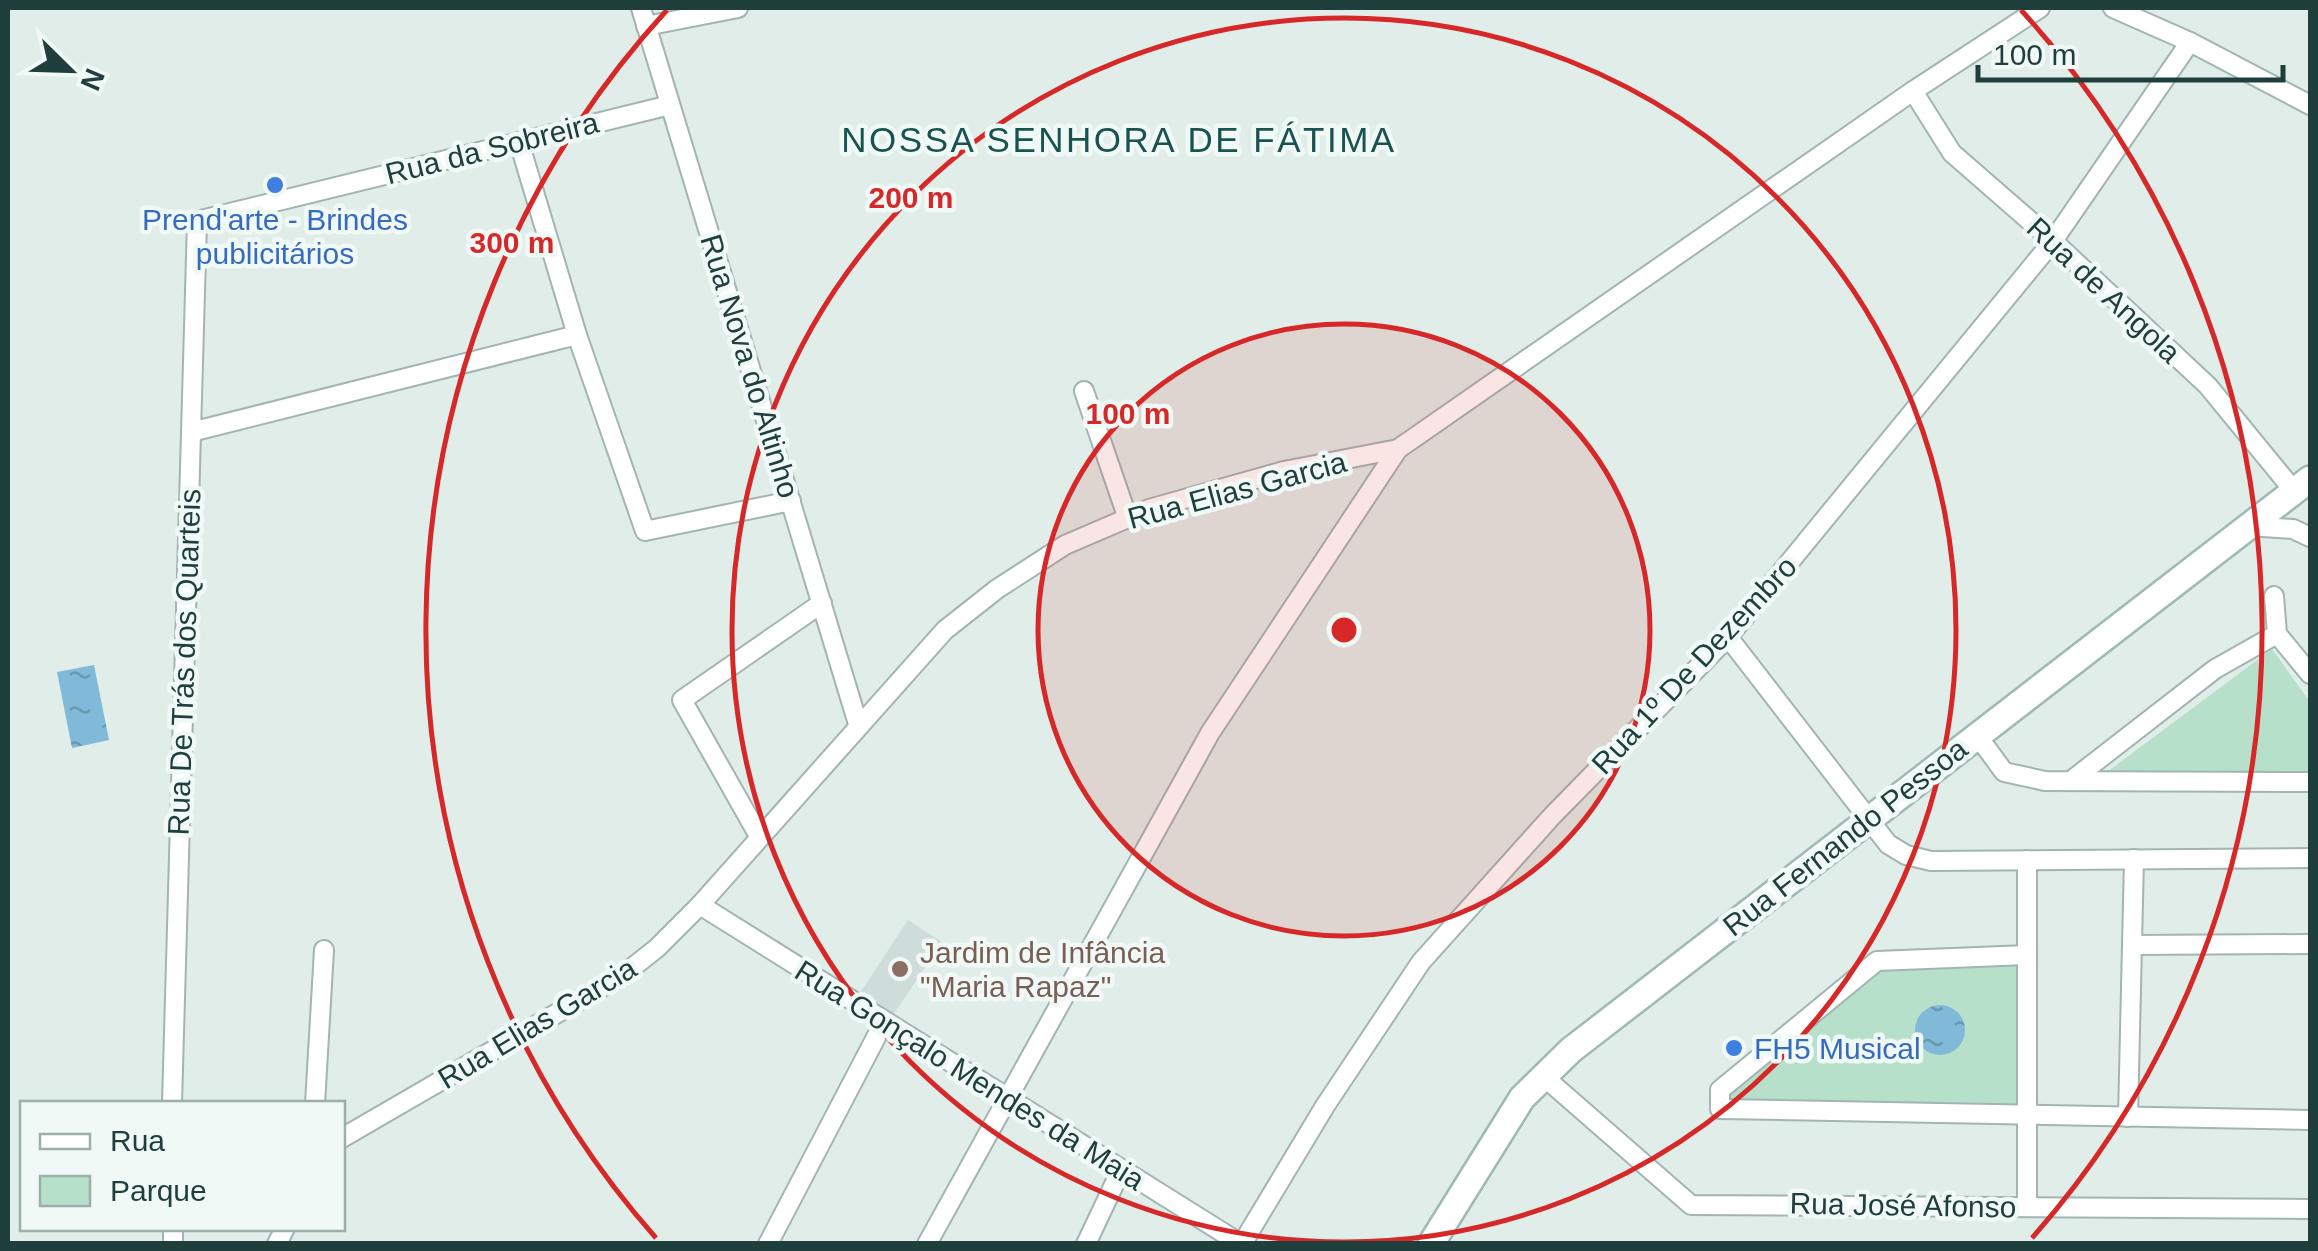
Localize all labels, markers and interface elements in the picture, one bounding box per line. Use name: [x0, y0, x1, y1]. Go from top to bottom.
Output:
north arrow: [20, 20, 120, 120]
scale bar: [1978, 20, 2283, 82]
text: 100 m: [1993, 38, 2076, 71]
text: N: [74, 64, 111, 95]
street label: Rua da Sobreira: [382, 105, 602, 190]
district label: NOSSA SENHORA DE FÁTIMA: [841, 120, 1397, 159]
marker: Prend'arte - Brindes publicitários: [264, 174, 286, 196]
text: 200 m: [868, 181, 954, 214]
place label: Prend'arte - Brindes publicitários: [142, 203, 408, 270]
street label: Rua de Angola: [2021, 211, 2187, 369]
text: 300 m: [469, 226, 555, 259]
street label: Rua Nova do Altinho: [694, 230, 806, 502]
text: 100 m: [1085, 397, 1171, 430]
street label: Rua Elias Garcia: [1124, 445, 1350, 535]
street label: Rua De Trás dos Quarteis: [161, 488, 207, 836]
street label: Rua 1º De Dezembro: [1585, 550, 1803, 780]
centre of rings: [1326, 612, 1362, 648]
street label: Rua Fernando Pessoa: [1717, 731, 1974, 942]
place label: Jardim de Infância "Maria Rapaz": [920, 936, 1165, 1003]
street label: Rua Elias Garcia: [432, 951, 642, 1095]
street label: Rua Gonçalo Mendes da Maia: [789, 954, 1151, 1197]
marker: Jardim de Infância "Maria Rapaz": [889, 958, 911, 980]
place label: FH5 Musical: [1754, 1032, 1921, 1065]
marker: FH5 Musical: [1723, 1037, 1745, 1059]
legend: [20, 1101, 345, 1231]
text: Rua: [110, 1124, 165, 1157]
text: Parque: [110, 1174, 207, 1207]
street label: Rua José Afonso: [1789, 1187, 2017, 1223]

